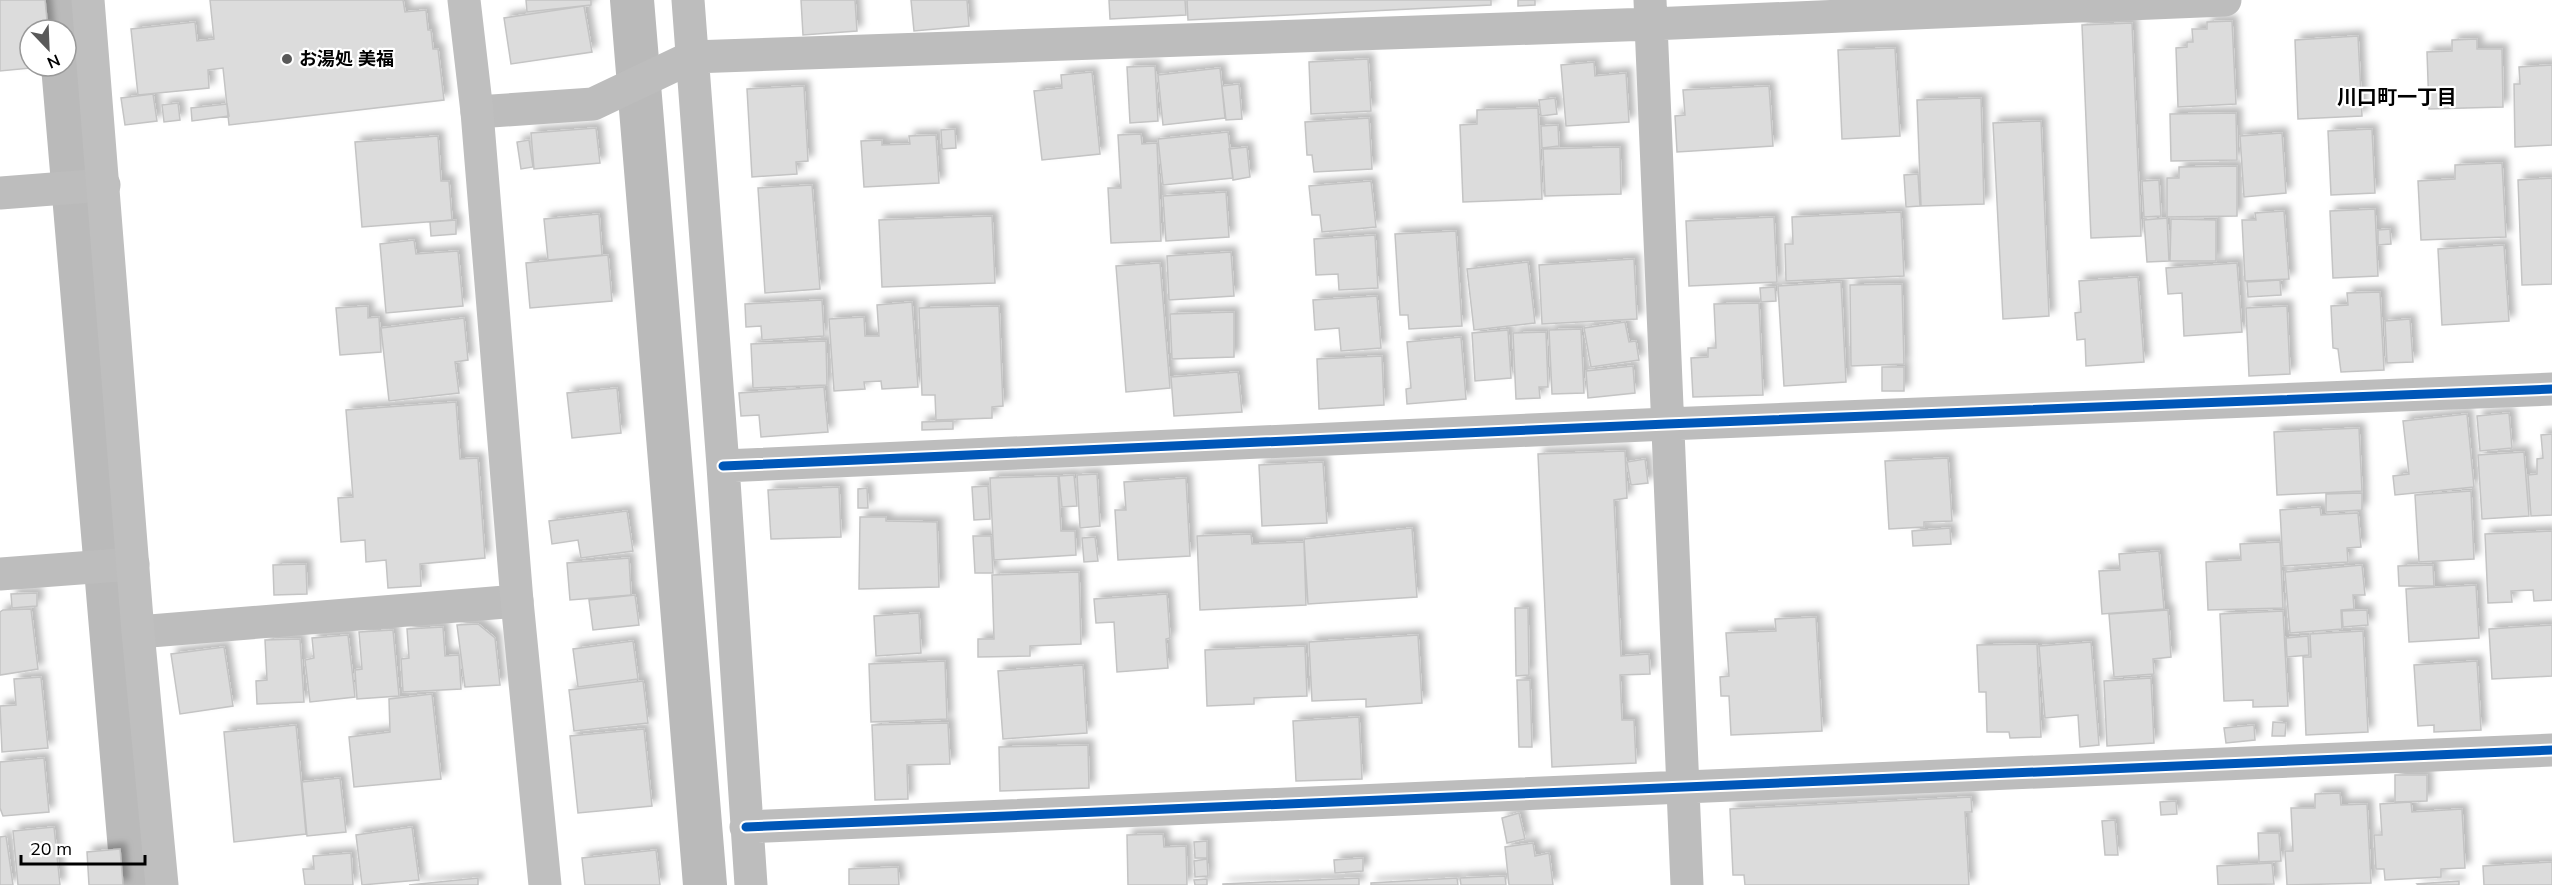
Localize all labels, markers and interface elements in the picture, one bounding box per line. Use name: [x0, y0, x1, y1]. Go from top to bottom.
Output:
north arrow: [18, 18, 78, 78]
place label: お湯処 美福: [299, 47, 394, 70]
text: N: [44, 50, 63, 73]
marker: お湯処 美福: [280, 52, 294, 66]
district label: 川口町一丁目: [2337, 84, 2457, 109]
scale bar: [21, 828, 146, 866]
text: 20 m: [30, 837, 72, 860]

